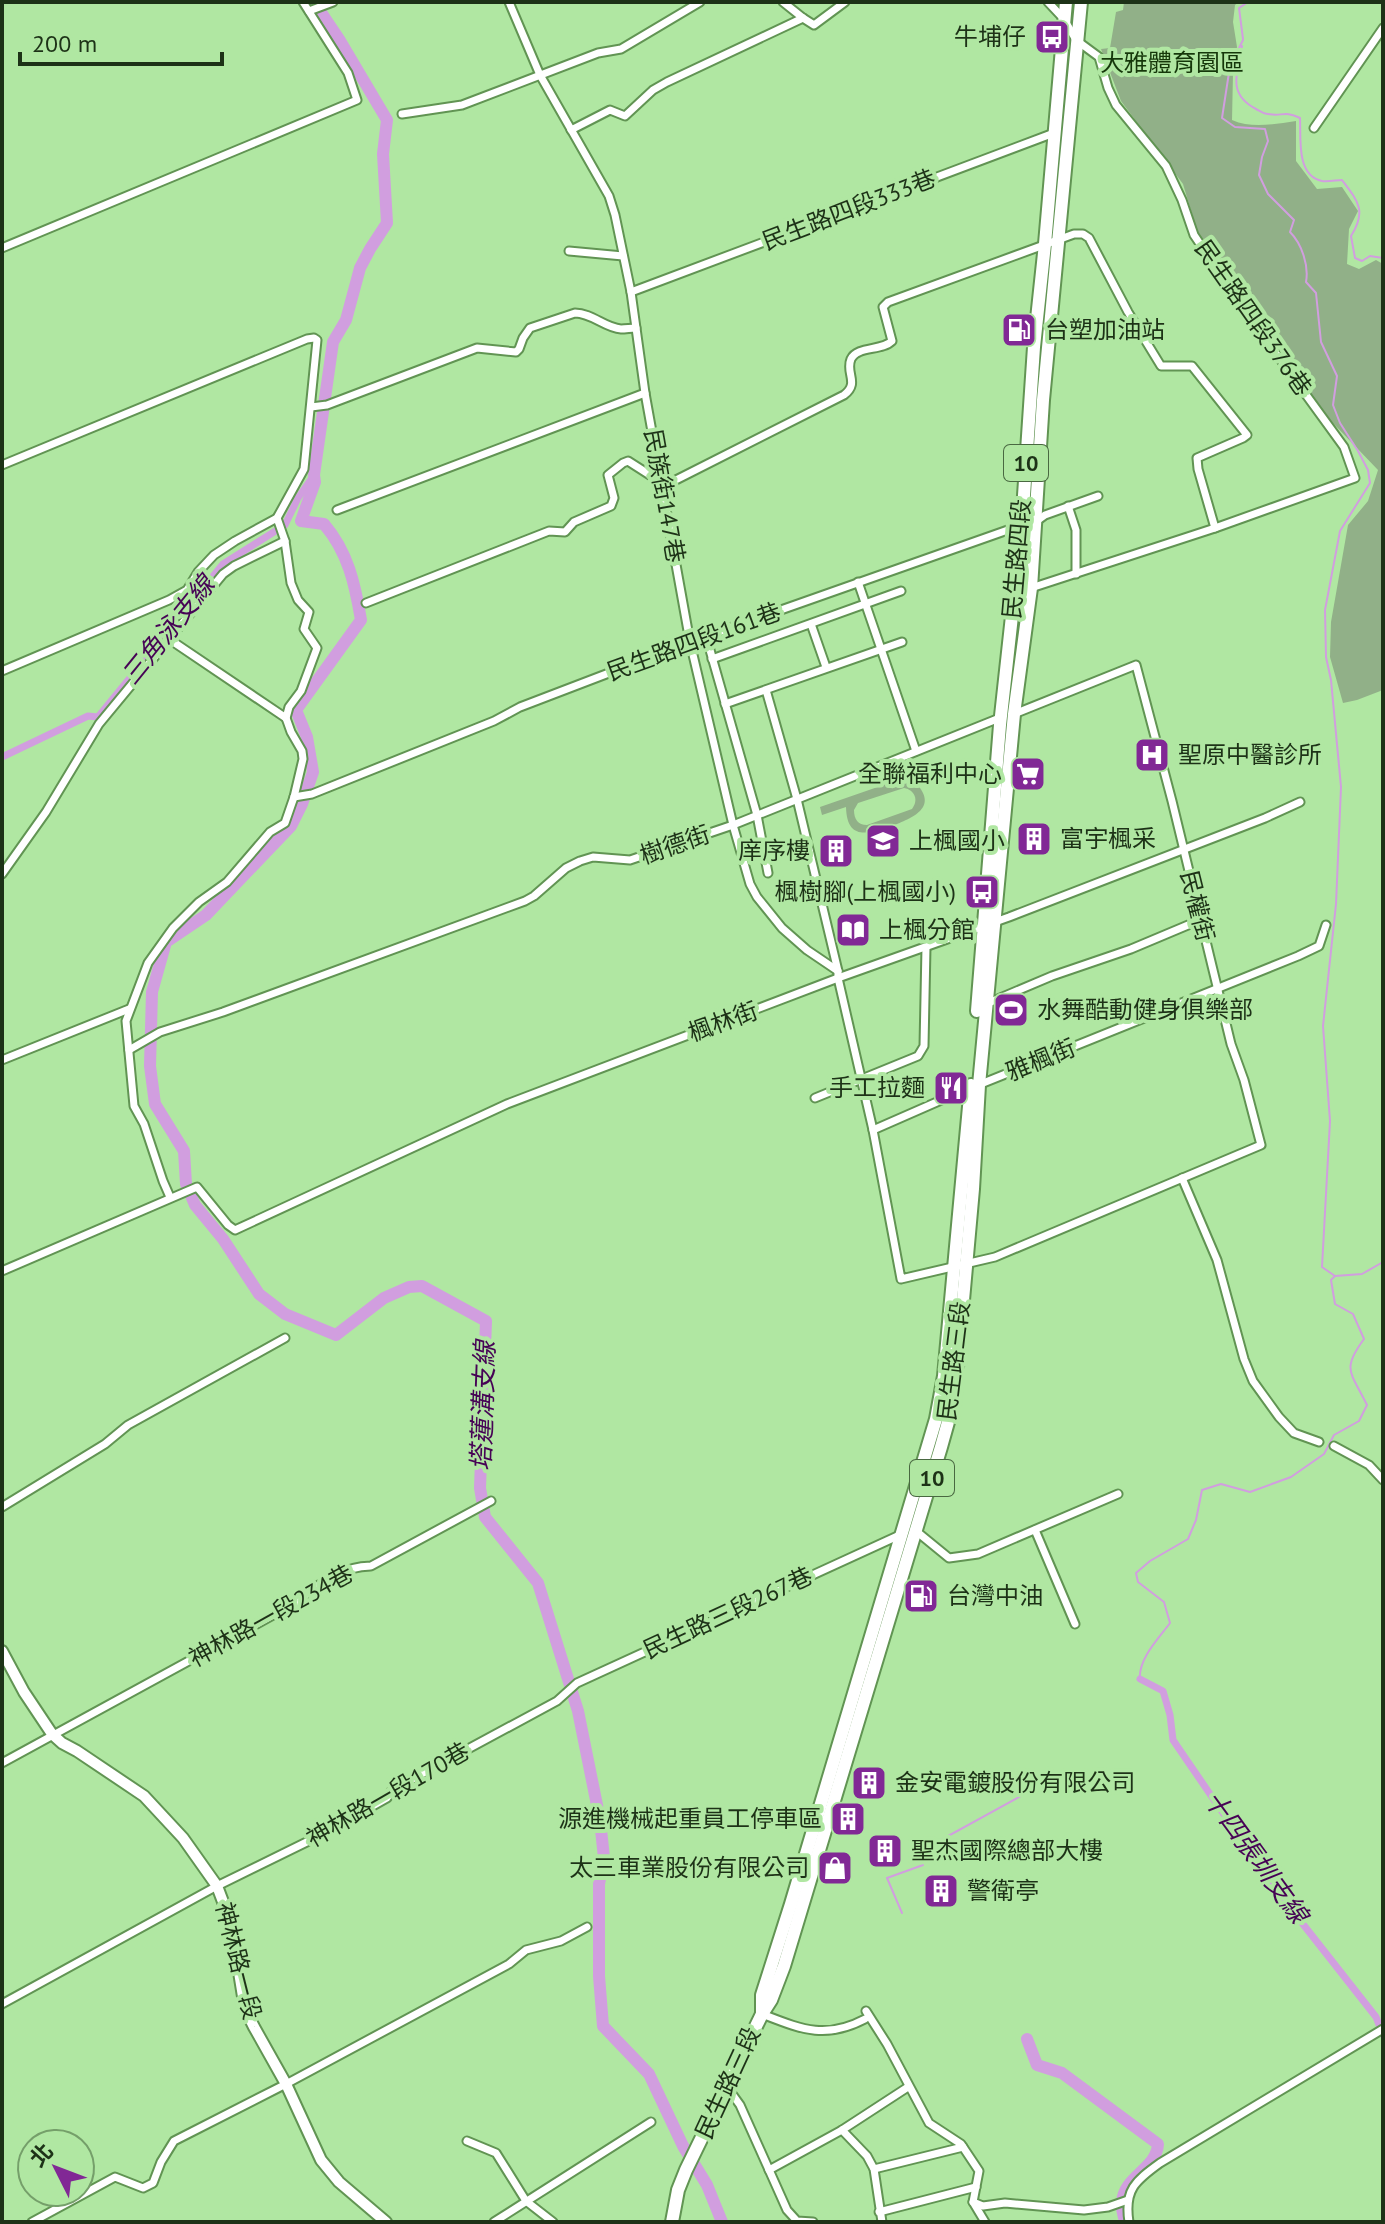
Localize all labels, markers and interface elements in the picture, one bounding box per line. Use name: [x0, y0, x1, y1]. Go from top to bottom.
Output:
scale bar: [20, 16, 222, 66]
bus stop icon: 牛埔仔: [1033, 18, 1071, 56]
place label: 牛埔仔: [954, 21, 1026, 52]
text: 200 m: [32, 28, 97, 59]
park label: 大雅體育園區: [1100, 47, 1244, 78]
street label: 民生路四段333巷: [758, 162, 940, 257]
street label: 民生路四段376巷: [1188, 234, 1319, 402]
fuel station icon: 台塑加油站: [1000, 311, 1038, 349]
place label: 台塑加油站: [1045, 314, 1165, 345]
street label: 民族街147巷: [637, 427, 691, 565]
road number: 10: [1004, 445, 1048, 481]
street label: 民生路四段: [996, 498, 1037, 620]
water label: 三角泳支線: [114, 566, 223, 691]
street label: 民生路四段161巷: [602, 596, 785, 687]
hospital icon: 聖原中醫診所: [1133, 736, 1171, 774]
place label: 聖原中醫診所: [1178, 739, 1322, 770]
supermarket icon: 全聯福利中心: [1009, 755, 1047, 793]
place label: 全聯福利中心: [858, 758, 1002, 789]
street label: 樹德街: [636, 818, 714, 871]
building icon: 富宇楓采: [1015, 820, 1053, 858]
school or university icon: 上楓國小: [864, 822, 902, 860]
place label: 富宇楓采: [1060, 823, 1156, 854]
place label: 上楓國小: [909, 825, 1005, 856]
building icon: 庠序樓: [817, 832, 855, 870]
place label: 庠序樓: [738, 835, 810, 866]
street label: 民權街: [1174, 867, 1221, 945]
bus stop icon: 楓樹腳(上楓國小): [963, 873, 1001, 911]
place label: 楓樹腳(上楓國小): [775, 876, 956, 907]
library icon: 上楓分館: [834, 911, 872, 949]
place label: 上楓分館: [879, 914, 975, 945]
sports icon: 水舞酷動健身俱樂部: [992, 991, 1030, 1029]
place label: 水舞酷動健身俱樂部: [1037, 994, 1253, 1025]
street label: 楓林街: [684, 995, 762, 1048]
street label: 雅楓街: [1002, 1032, 1080, 1087]
restaurant icon: 手工拉麵: [932, 1069, 970, 1107]
place label: 手工拉麵: [829, 1072, 925, 1103]
street label: 民生路三段: [931, 1299, 976, 1422]
water label: 塔蓮溝支線: [464, 1337, 501, 1472]
road number: 10: [910, 1460, 954, 1496]
street label: 神林路一段234巷: [183, 1558, 358, 1674]
street label: 民生路三段267巷: [638, 1560, 817, 1665]
fuel station icon: 台灣中油: [902, 1577, 940, 1615]
place label: 台灣中油: [947, 1580, 1043, 1611]
street label: 神林路一段170巷: [301, 1735, 475, 1854]
building icon: 金安電鍍股份有限公司: [850, 1764, 888, 1802]
place label: 金安電鍍股份有限公司: [895, 1767, 1135, 1798]
water label: 十四張圳支線: [1197, 1784, 1317, 1932]
building icon: 源進機械起重員工停車區: [829, 1800, 867, 1838]
place label: 源進機械起重員工停車區: [558, 1803, 822, 1834]
building icon: 聖杰國際總部大樓: [866, 1832, 904, 1870]
place label: 聖杰國際總部大樓: [911, 1835, 1103, 1866]
shop icon: 太三車業股份有限公司: [816, 1849, 854, 1887]
place label: 太三車業股份有限公司: [569, 1852, 809, 1883]
building icon: 警衛亭: [922, 1872, 960, 1910]
place label: 警衛亭: [967, 1875, 1039, 1906]
street label: 神林路一段: [209, 1899, 268, 2023]
street label: 民生路三段: [688, 2022, 767, 2144]
north arrow: [16, 2128, 96, 2208]
text: 北: [23, 2137, 59, 2172]

